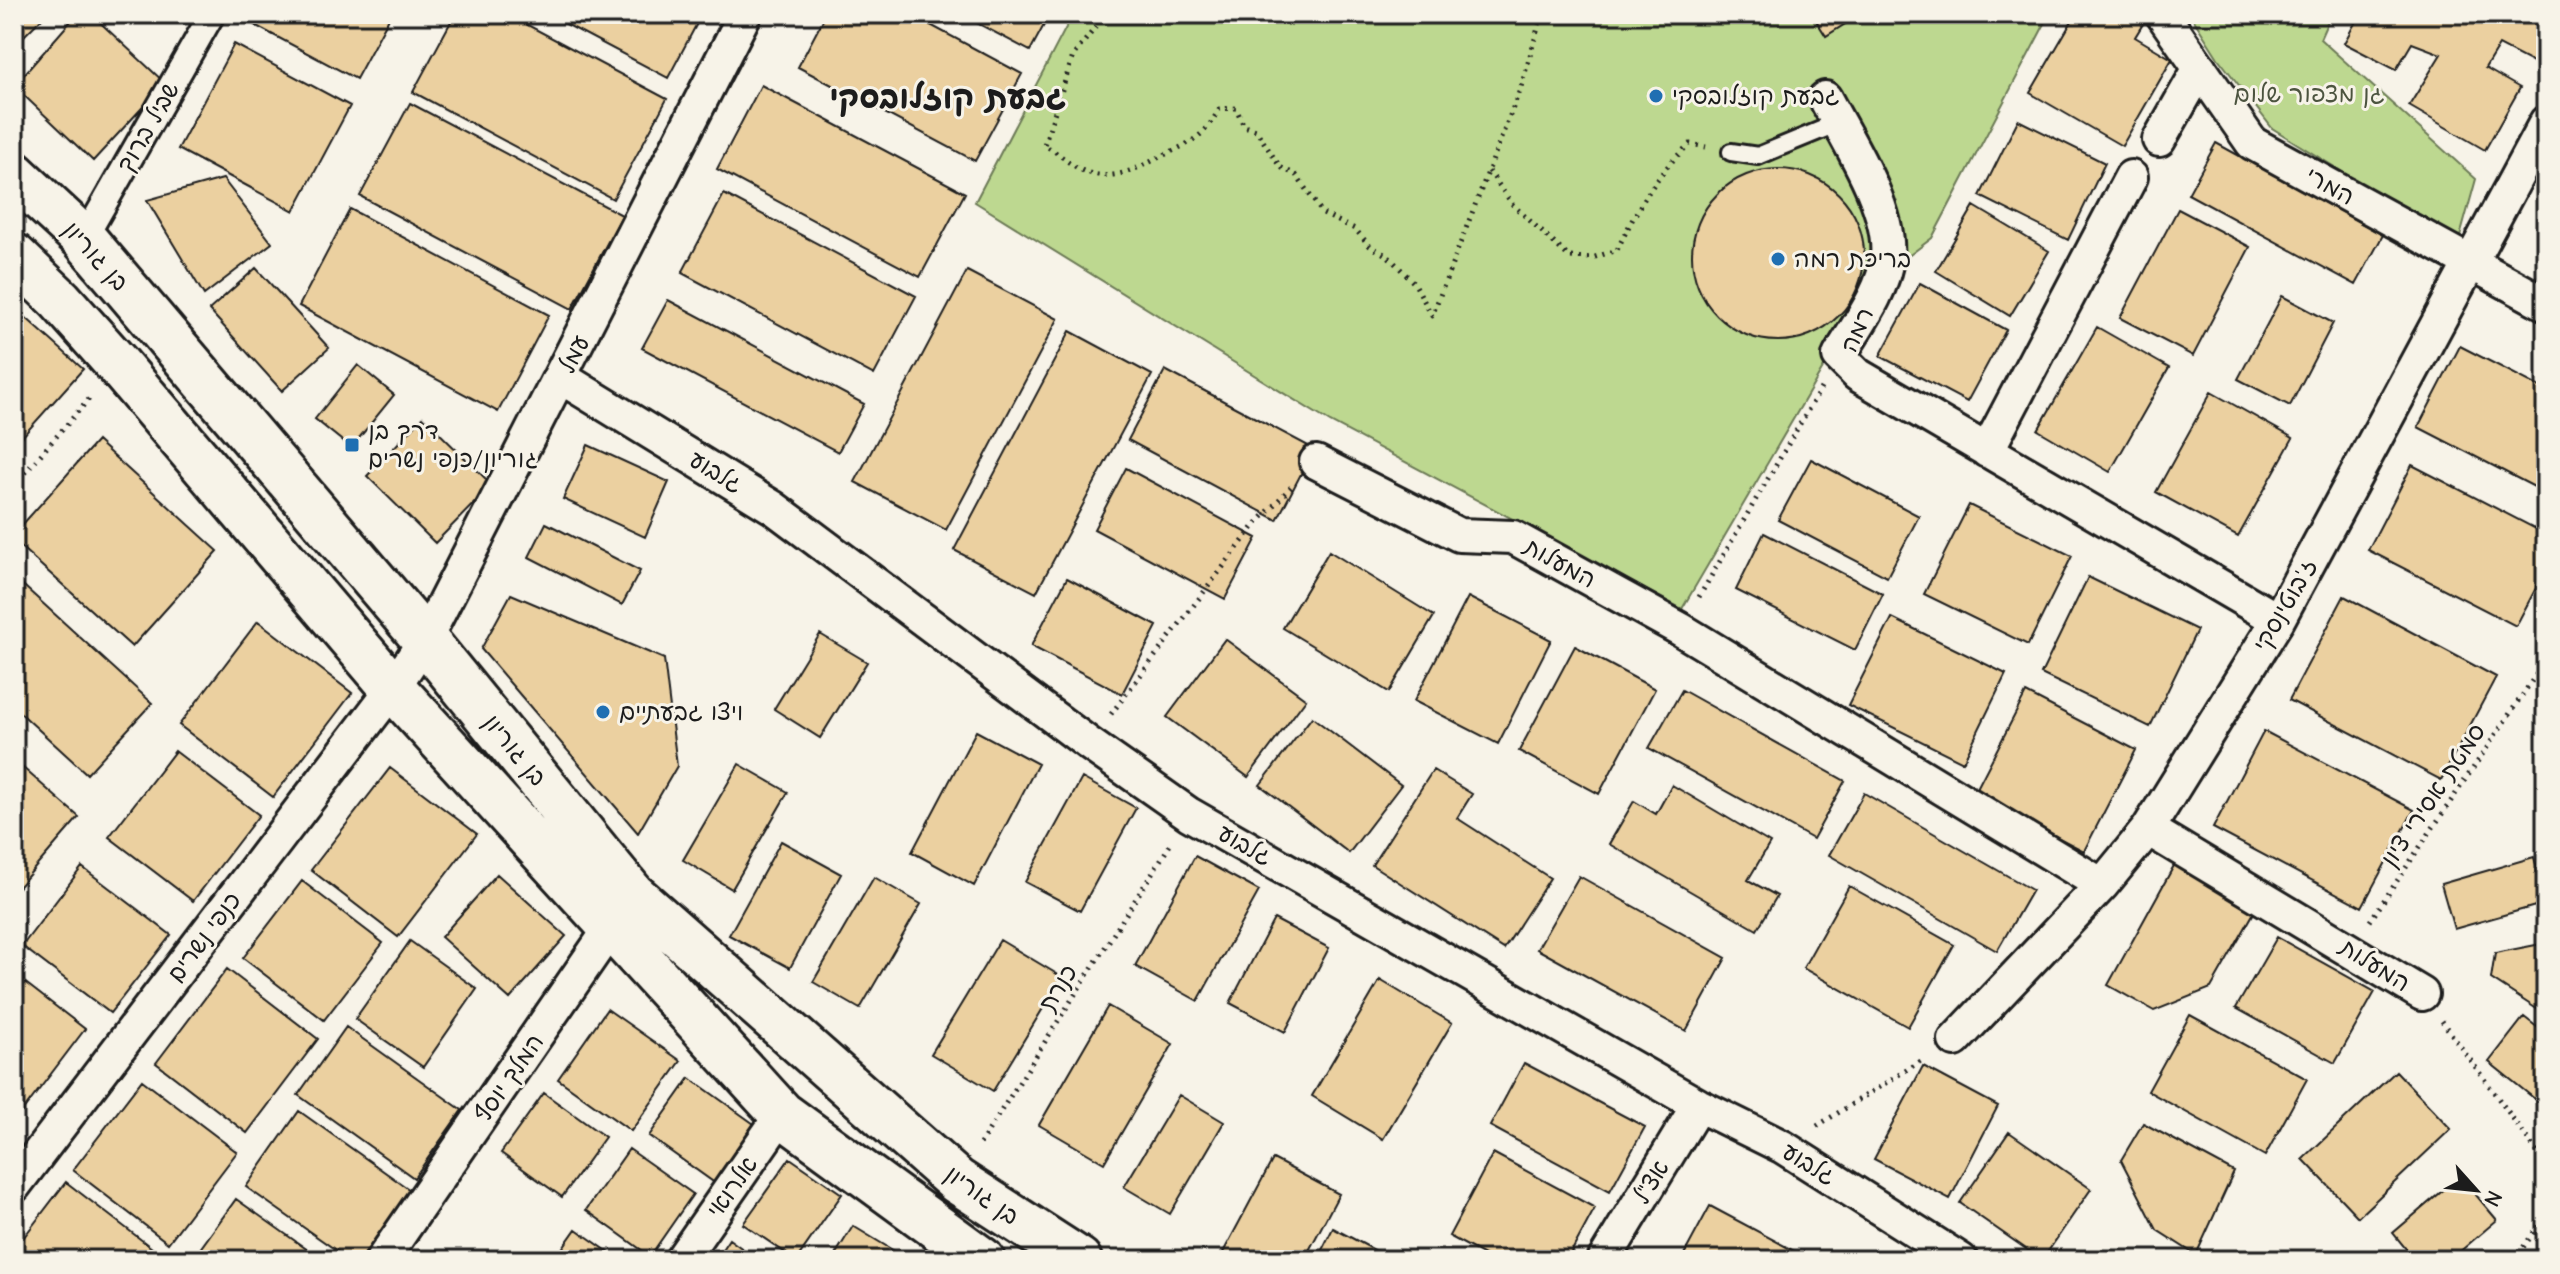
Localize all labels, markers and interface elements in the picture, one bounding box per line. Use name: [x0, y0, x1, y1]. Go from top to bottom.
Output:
street label: שביל ברוך: [111, 77, 185, 177]
district label: גבעת קוזלובסקי: [830, 79, 1066, 117]
park label: גן מצפור שלום: [2234, 80, 2385, 108]
place label: גבעת קוזלובסקי: [1672, 82, 1840, 111]
marker: גבעת קוזלובסקי: [1647, 87, 1665, 105]
street label: המרי: [2301, 161, 2359, 211]
street label: בן גוריון: [58, 216, 134, 296]
place label: בריכת רמה: [1794, 245, 1911, 273]
marker: בריכת רמה: [1769, 250, 1787, 268]
street label: רמה: [1835, 303, 1879, 357]
street label: עמל: [553, 330, 595, 378]
place label: דרך בן גוריון/כנפי נשרים: [368, 417, 538, 473]
marker: דרך בן גוריון/כנפי נשרים: [343, 436, 361, 454]
street label: גלבוע: [684, 445, 748, 499]
street label: המעלות: [1518, 531, 1601, 594]
street label: ז'בוטינסקי: [2247, 554, 2323, 656]
place label: ויצו גבעתיים: [619, 698, 743, 726]
marker: ויצו גבעתיים: [594, 703, 612, 721]
street label: בן גוריון: [478, 709, 552, 791]
street label: סמטת אסירי ציון: [2375, 718, 2491, 872]
street label: גלבוע: [1213, 819, 1277, 871]
street label: כנפי נשרים: [161, 887, 247, 987]
street label: המעלות: [2333, 932, 2415, 997]
street label: כנרת: [1033, 959, 1083, 1017]
street label: המלך יוסף: [469, 1029, 550, 1128]
street label: גלבוע: [1777, 1137, 1841, 1191]
north arrow: [2436, 1150, 2516, 1230]
street label: אלרואי: [701, 1151, 763, 1223]
street label: אצ"ל: [1627, 1155, 1675, 1209]
street label: בן גוריון: [940, 1160, 1024, 1230]
text: N: [2478, 1186, 2508, 1211]

